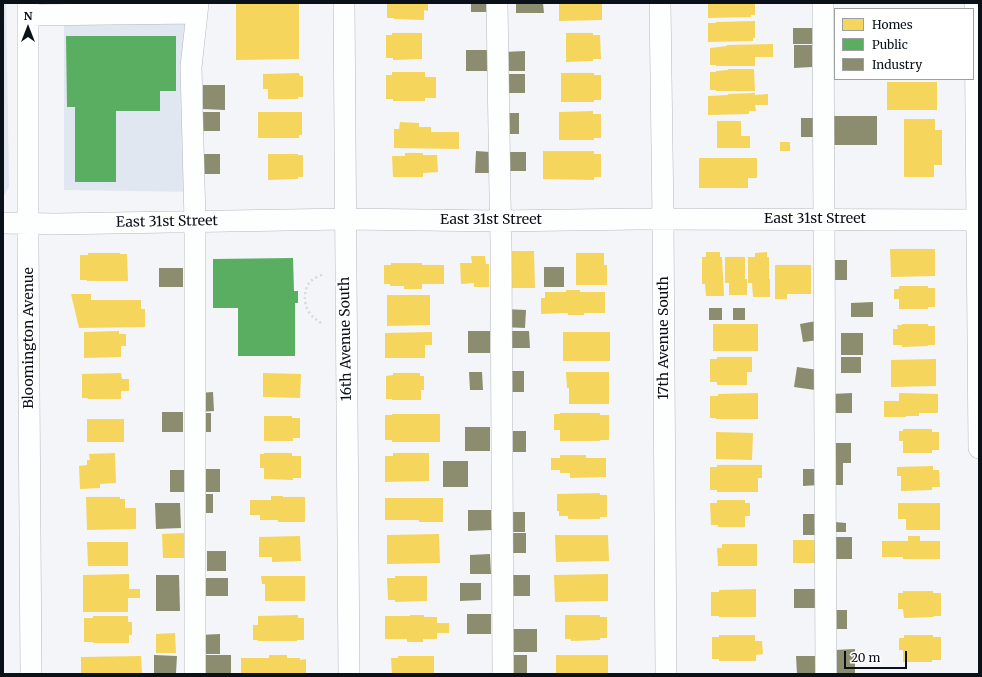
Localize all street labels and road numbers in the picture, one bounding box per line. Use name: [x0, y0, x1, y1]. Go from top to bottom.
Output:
street label: East 31st Street: [764, 211, 866, 227]
street label: East 31st Street: [440, 212, 542, 228]
street label: East 31st Street: [116, 213, 218, 231]
street label: Bloomington Avenue: [21, 267, 37, 409]
street label: 17th Avenue South: [656, 276, 672, 400]
street label: 16th Avenue South: [337, 277, 355, 401]

